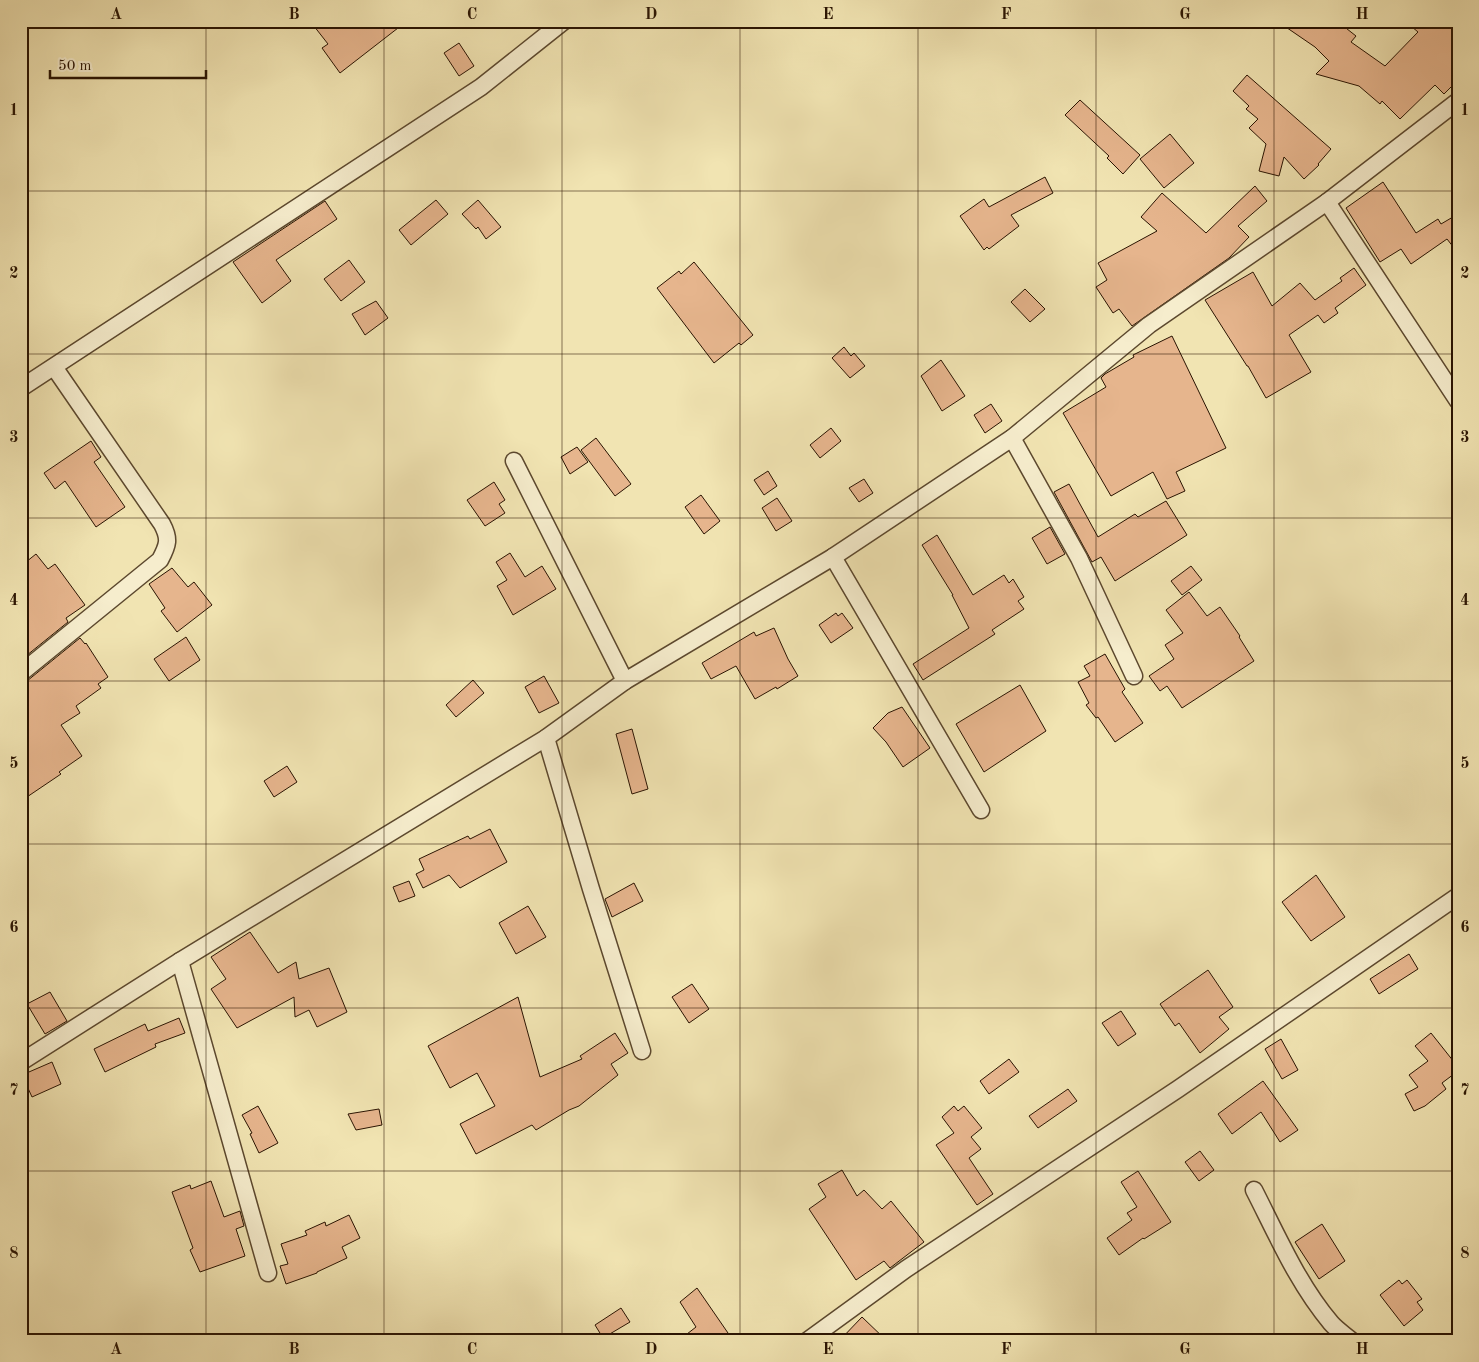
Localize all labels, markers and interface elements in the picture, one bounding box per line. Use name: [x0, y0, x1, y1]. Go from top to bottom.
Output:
text: A: [110, 7, 122, 23]
text: B: [288, 7, 300, 23]
text: C: [467, 7, 477, 23]
text: D: [645, 7, 657, 23]
text: E: [822, 7, 834, 23]
text: F: [1001, 7, 1012, 23]
text: G: [1179, 7, 1191, 23]
text: H: [1355, 7, 1369, 23]
scale bar: [50, 48, 206, 80]
text: 50 m: [58, 59, 92, 74]
text: 1: [9, 103, 19, 119]
text: 1: [1460, 103, 1470, 119]
text: 2: [9, 266, 19, 282]
text: 2: [1460, 266, 1470, 282]
text: 3: [9, 430, 19, 446]
text: 3: [1460, 430, 1470, 446]
text: 4: [9, 593, 19, 609]
text: 4: [1460, 593, 1470, 609]
text: 5: [9, 756, 19, 772]
text: 5: [1460, 756, 1470, 772]
text: 6: [9, 920, 19, 936]
text: 6: [1460, 920, 1470, 936]
text: 7: [9, 1083, 19, 1099]
text: 7: [1460, 1083, 1470, 1099]
text: 8: [9, 1246, 19, 1262]
text: 8: [1460, 1246, 1470, 1262]
text: A: [110, 1342, 122, 1358]
text: B: [288, 1342, 300, 1358]
text: C: [467, 1342, 477, 1358]
text: D: [645, 1342, 657, 1358]
text: E: [822, 1342, 834, 1358]
text: F: [1001, 1342, 1012, 1358]
text: G: [1179, 1342, 1191, 1358]
text: H: [1355, 1342, 1369, 1358]

